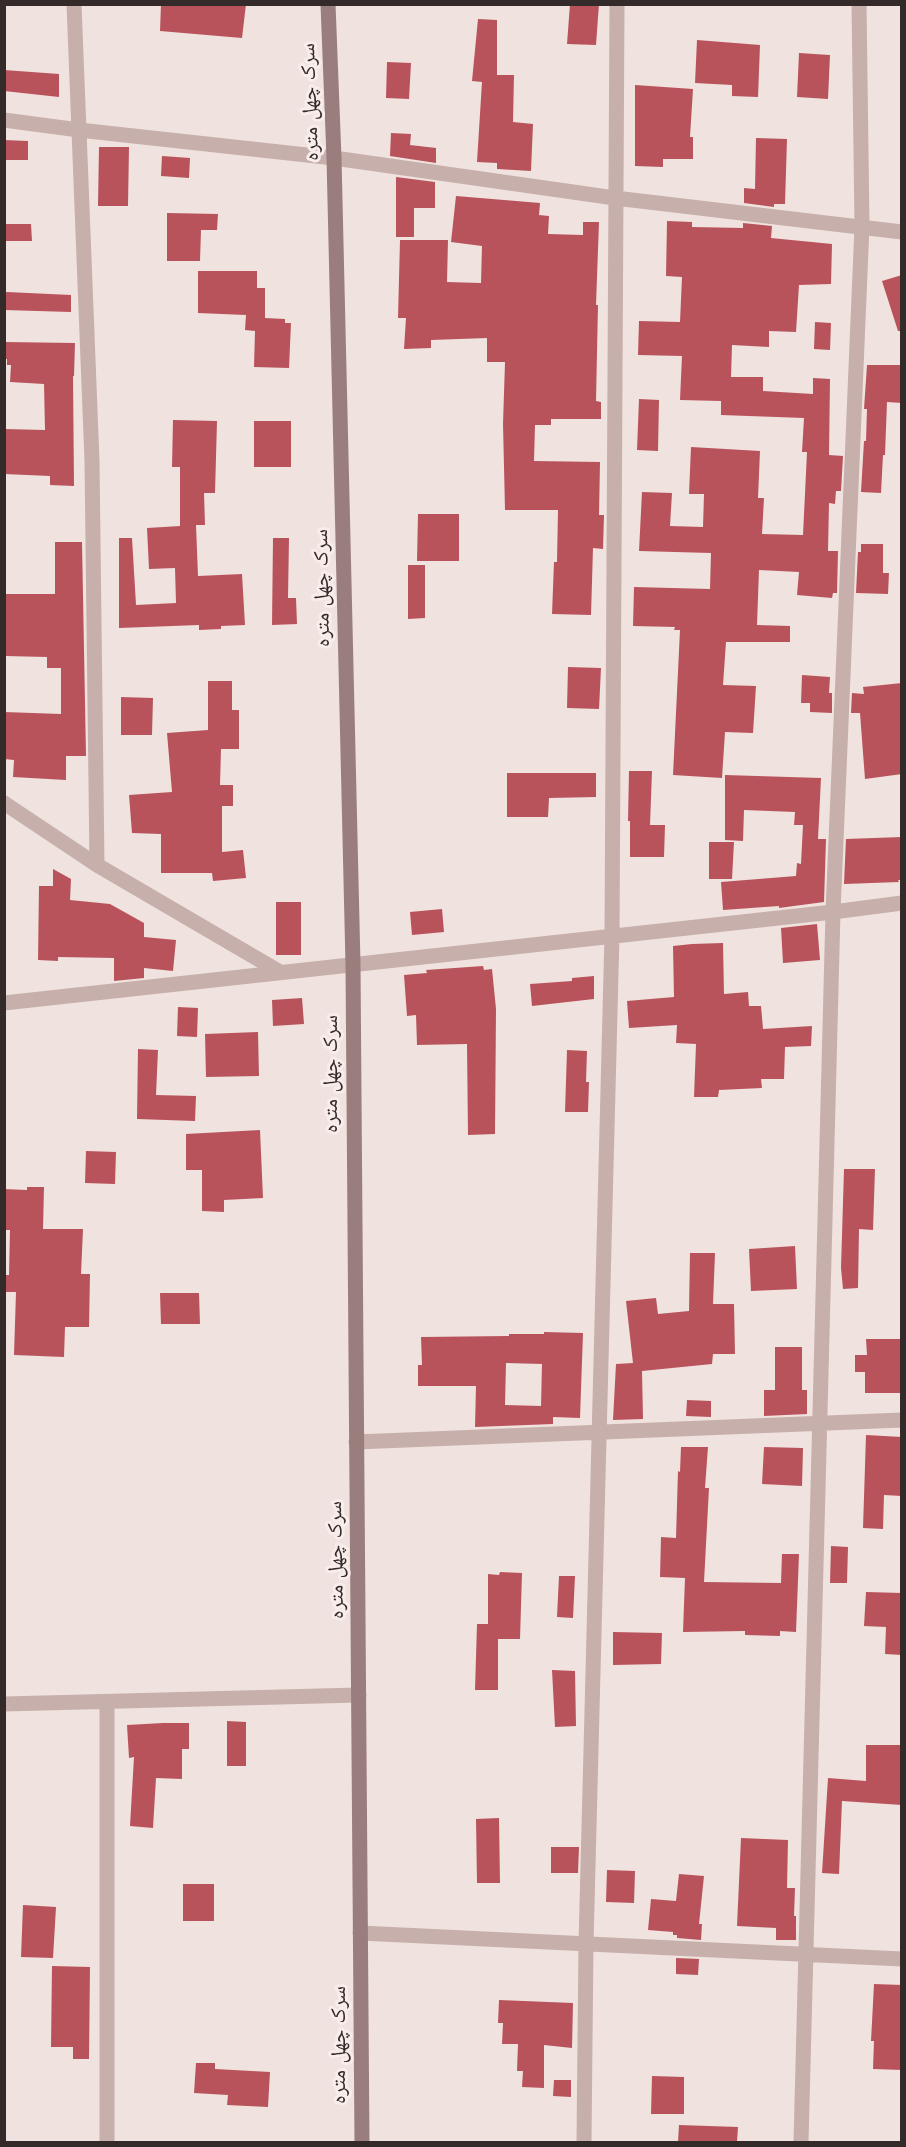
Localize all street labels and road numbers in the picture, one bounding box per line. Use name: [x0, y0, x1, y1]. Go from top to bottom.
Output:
street label: سرک چهل متره: [296, 43, 326, 161]
street label: سرک چهل متره: [309, 529, 337, 647]
street label: سرک چهل متره: [319, 1015, 345, 1133]
street label: سرک چهل متره: [323, 1501, 351, 1619]
street label: سرک چهل متره: [327, 1986, 353, 2104]

